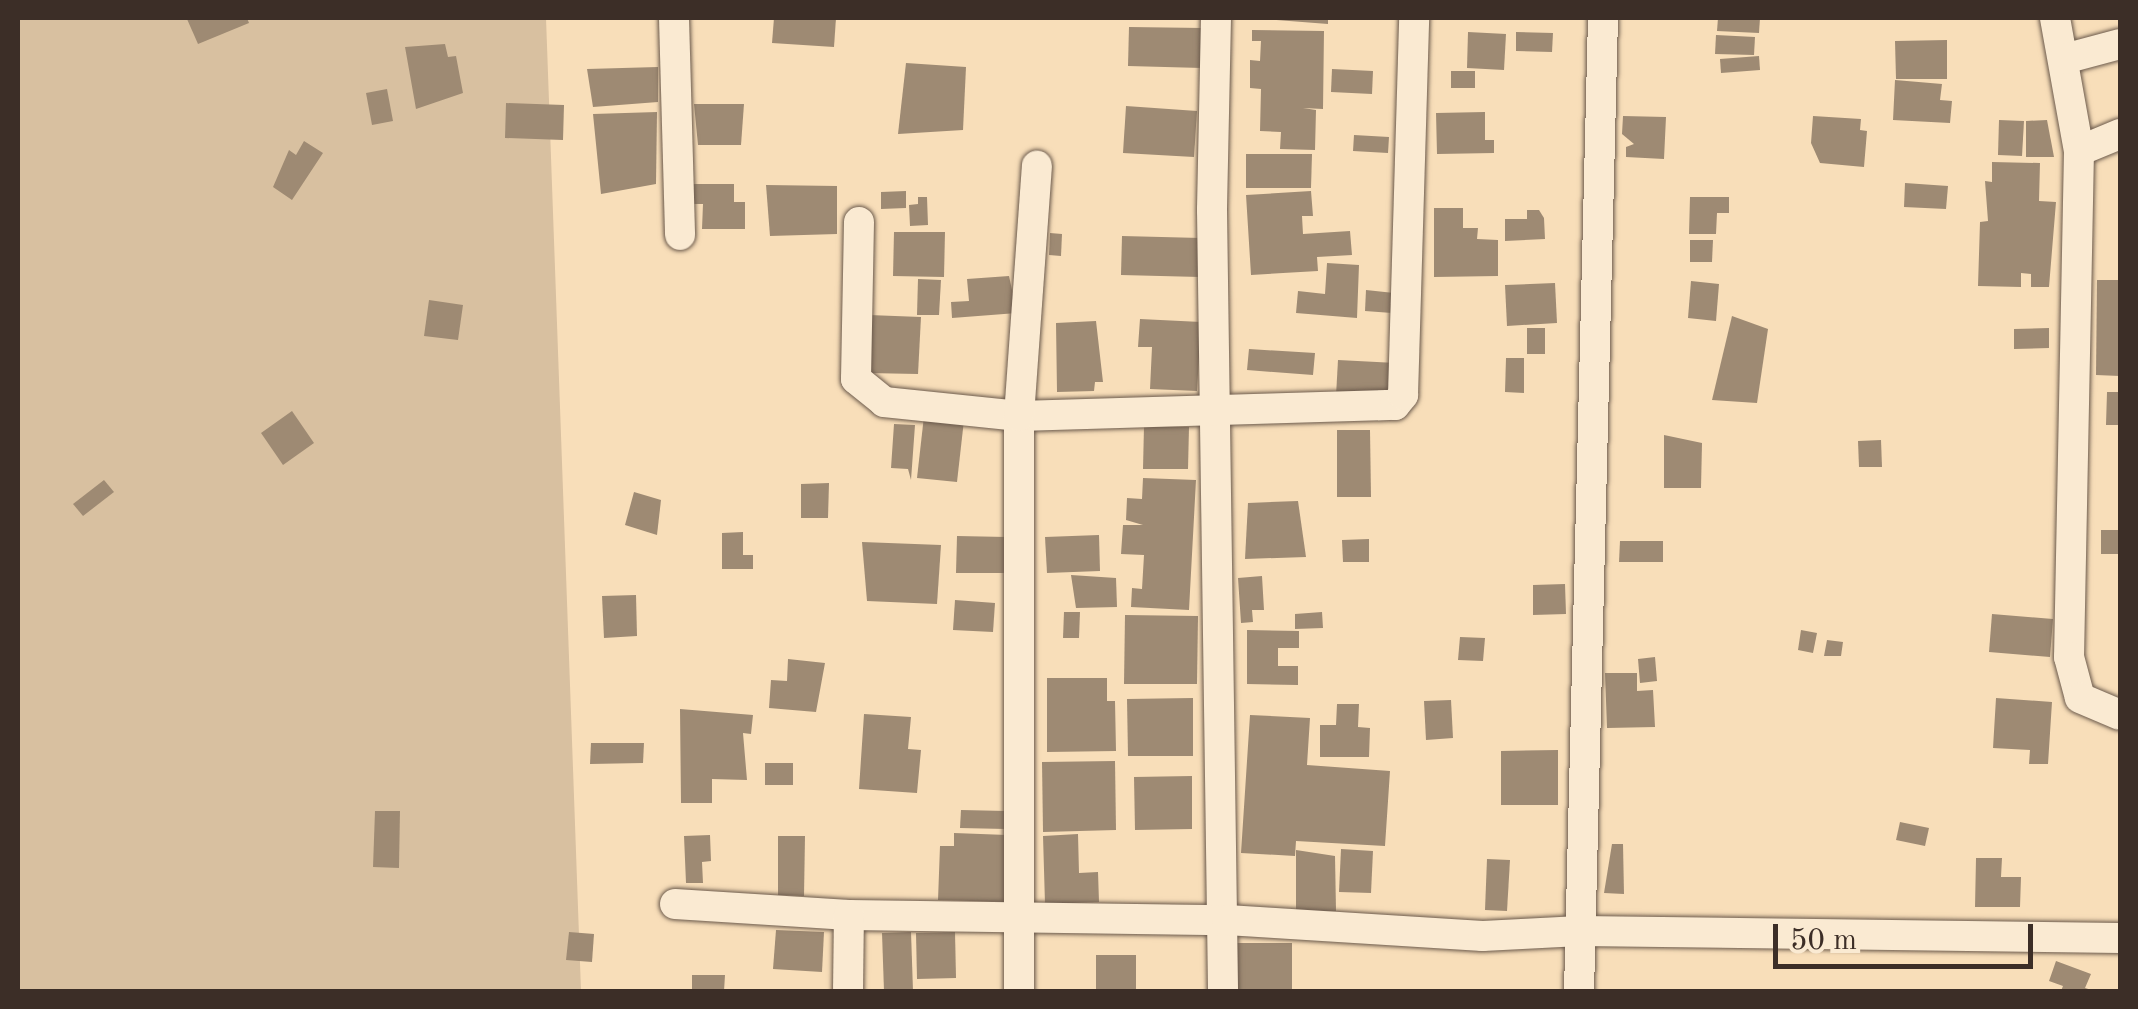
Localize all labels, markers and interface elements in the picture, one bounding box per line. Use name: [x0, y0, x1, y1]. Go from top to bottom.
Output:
scale bar: [1778, 904, 2038, 966]
text: 50 m: [1790, 926, 1857, 956]

